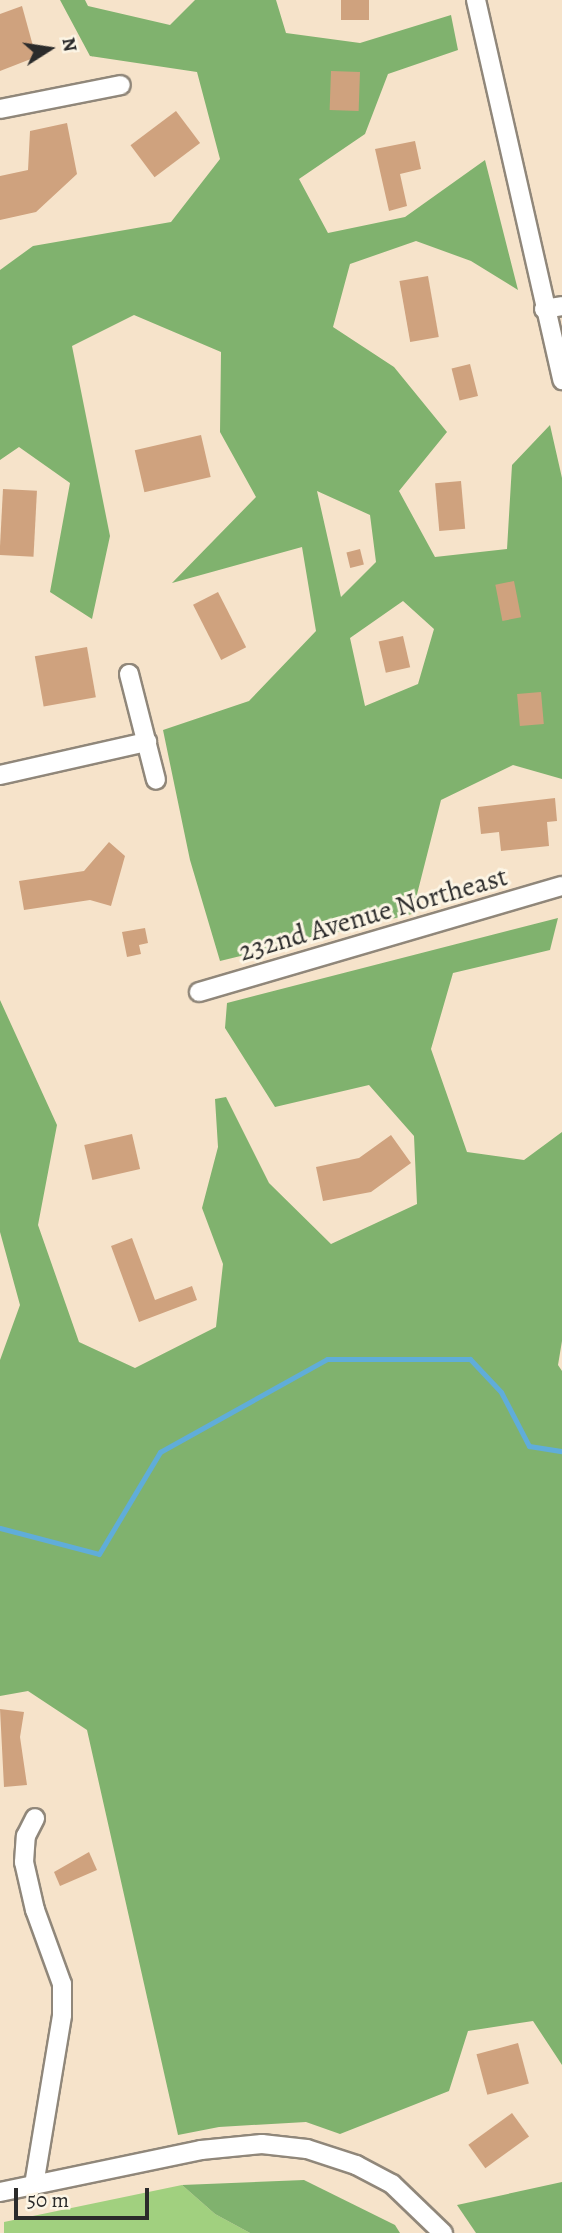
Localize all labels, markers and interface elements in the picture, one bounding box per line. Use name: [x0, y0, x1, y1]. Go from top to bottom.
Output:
north arrow: [14, 14, 84, 84]
text: N: [55, 35, 84, 54]
street label: 232nd Avenue Northeast: [235, 860, 511, 968]
scale bar: [18, 2174, 152, 2218]
text: 50 m: [27, 2186, 69, 2214]

